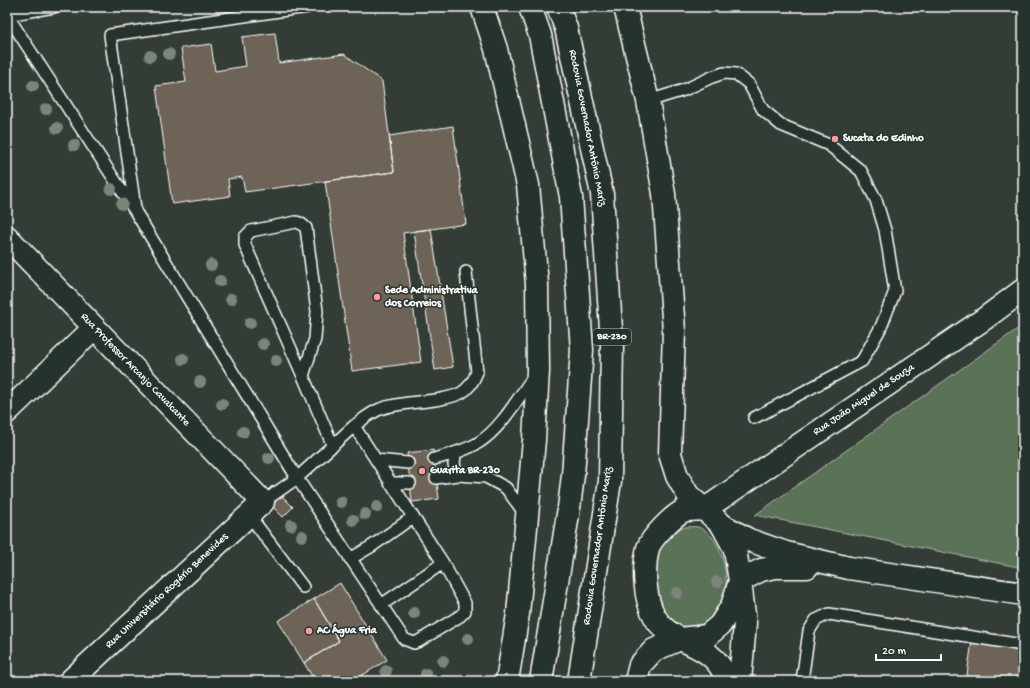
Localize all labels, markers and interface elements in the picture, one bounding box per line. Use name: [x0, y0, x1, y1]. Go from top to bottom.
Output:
street label: Rodovia Governador Antônio Mariz: [566, 49, 608, 208]
place label: Sucata do Edinho: [843, 132, 924, 145]
marker: Sucata do Edinho: [830, 134, 840, 144]
place label: Sede Administrativa dos Correios: [385, 284, 479, 310]
marker: Sede Administrativa dos Correios: [372, 292, 382, 302]
street label: Rua Professor Arcanjo Cavalcante: [78, 310, 193, 429]
road number: BR-230: [593, 329, 631, 345]
street label: Rua João Miguel de Souza: [811, 361, 918, 438]
place label: Guarita BR-230: [430, 464, 501, 477]
street label: Rodovia Governador Antônio Mariz: [581, 465, 615, 626]
marker: Guarita BR-230: [417, 466, 427, 476]
street label: Rua Universitário Rogério Benevides: [103, 530, 231, 651]
place label: AC Água Fria: [316, 623, 378, 638]
marker: AC Água Fria: [304, 626, 314, 636]
scale bar: [876, 636, 941, 662]
text: 20 m: [882, 645, 907, 659]

